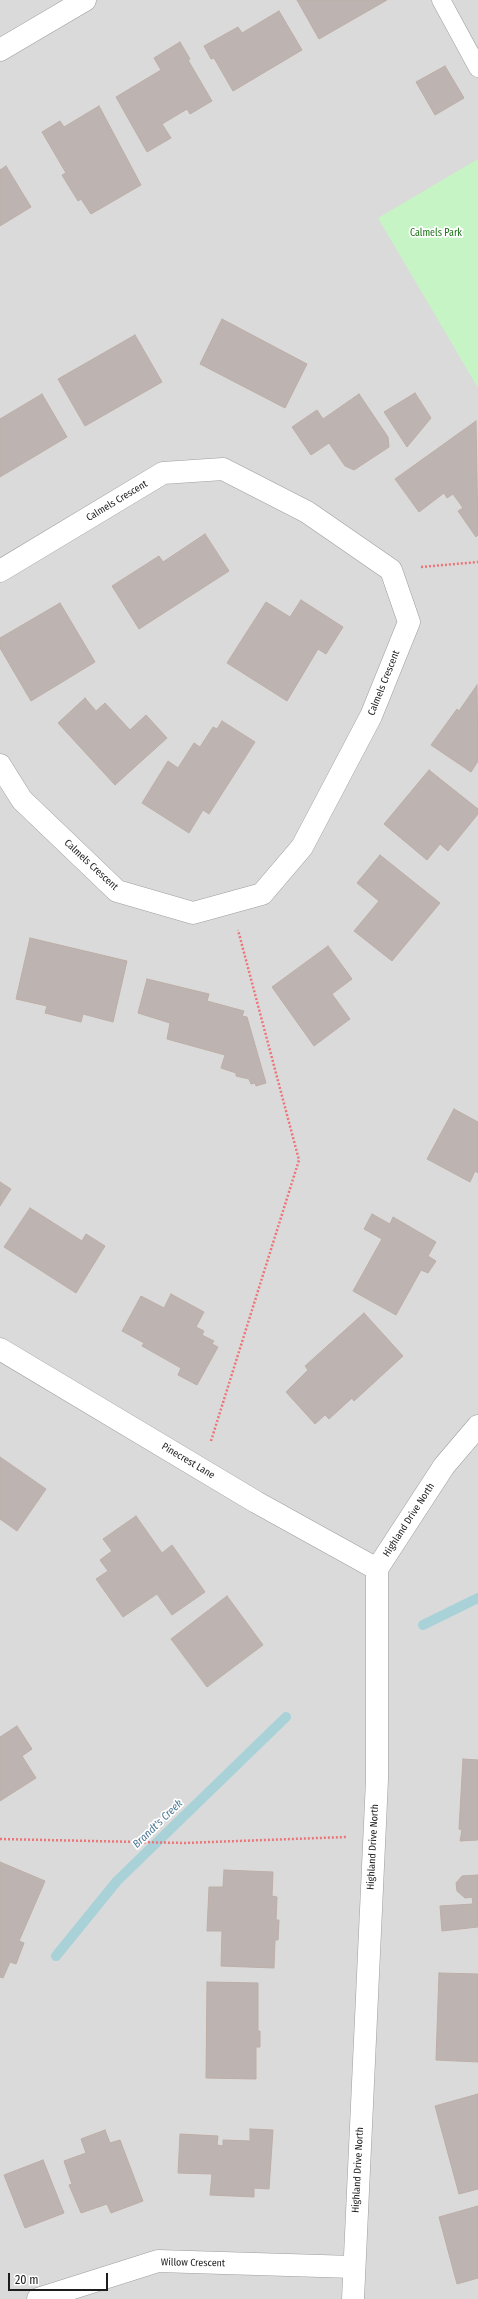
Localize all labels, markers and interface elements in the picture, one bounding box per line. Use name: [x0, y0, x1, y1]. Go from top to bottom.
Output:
park label: Calmels Park: [410, 227, 462, 239]
street label: Calmels Crescent: [84, 478, 150, 524]
street label: Calmels Crescent: [365, 649, 403, 717]
street label: Calmels Crescent: [62, 837, 120, 893]
street label: Pinecrest Lane: [159, 1440, 217, 1482]
street label: Highland Drive North: [381, 1481, 437, 1559]
water label: Brandt's Creek: [130, 1797, 186, 1851]
street label: Highland Drive North: [365, 1804, 381, 1890]
street label: Highland Drive North: [350, 2127, 366, 2213]
street label: Willow Crescent: [161, 2256, 225, 2270]
scale bar: [10, 2265, 110, 2291]
text: 20 m: [15, 2273, 39, 2287]

